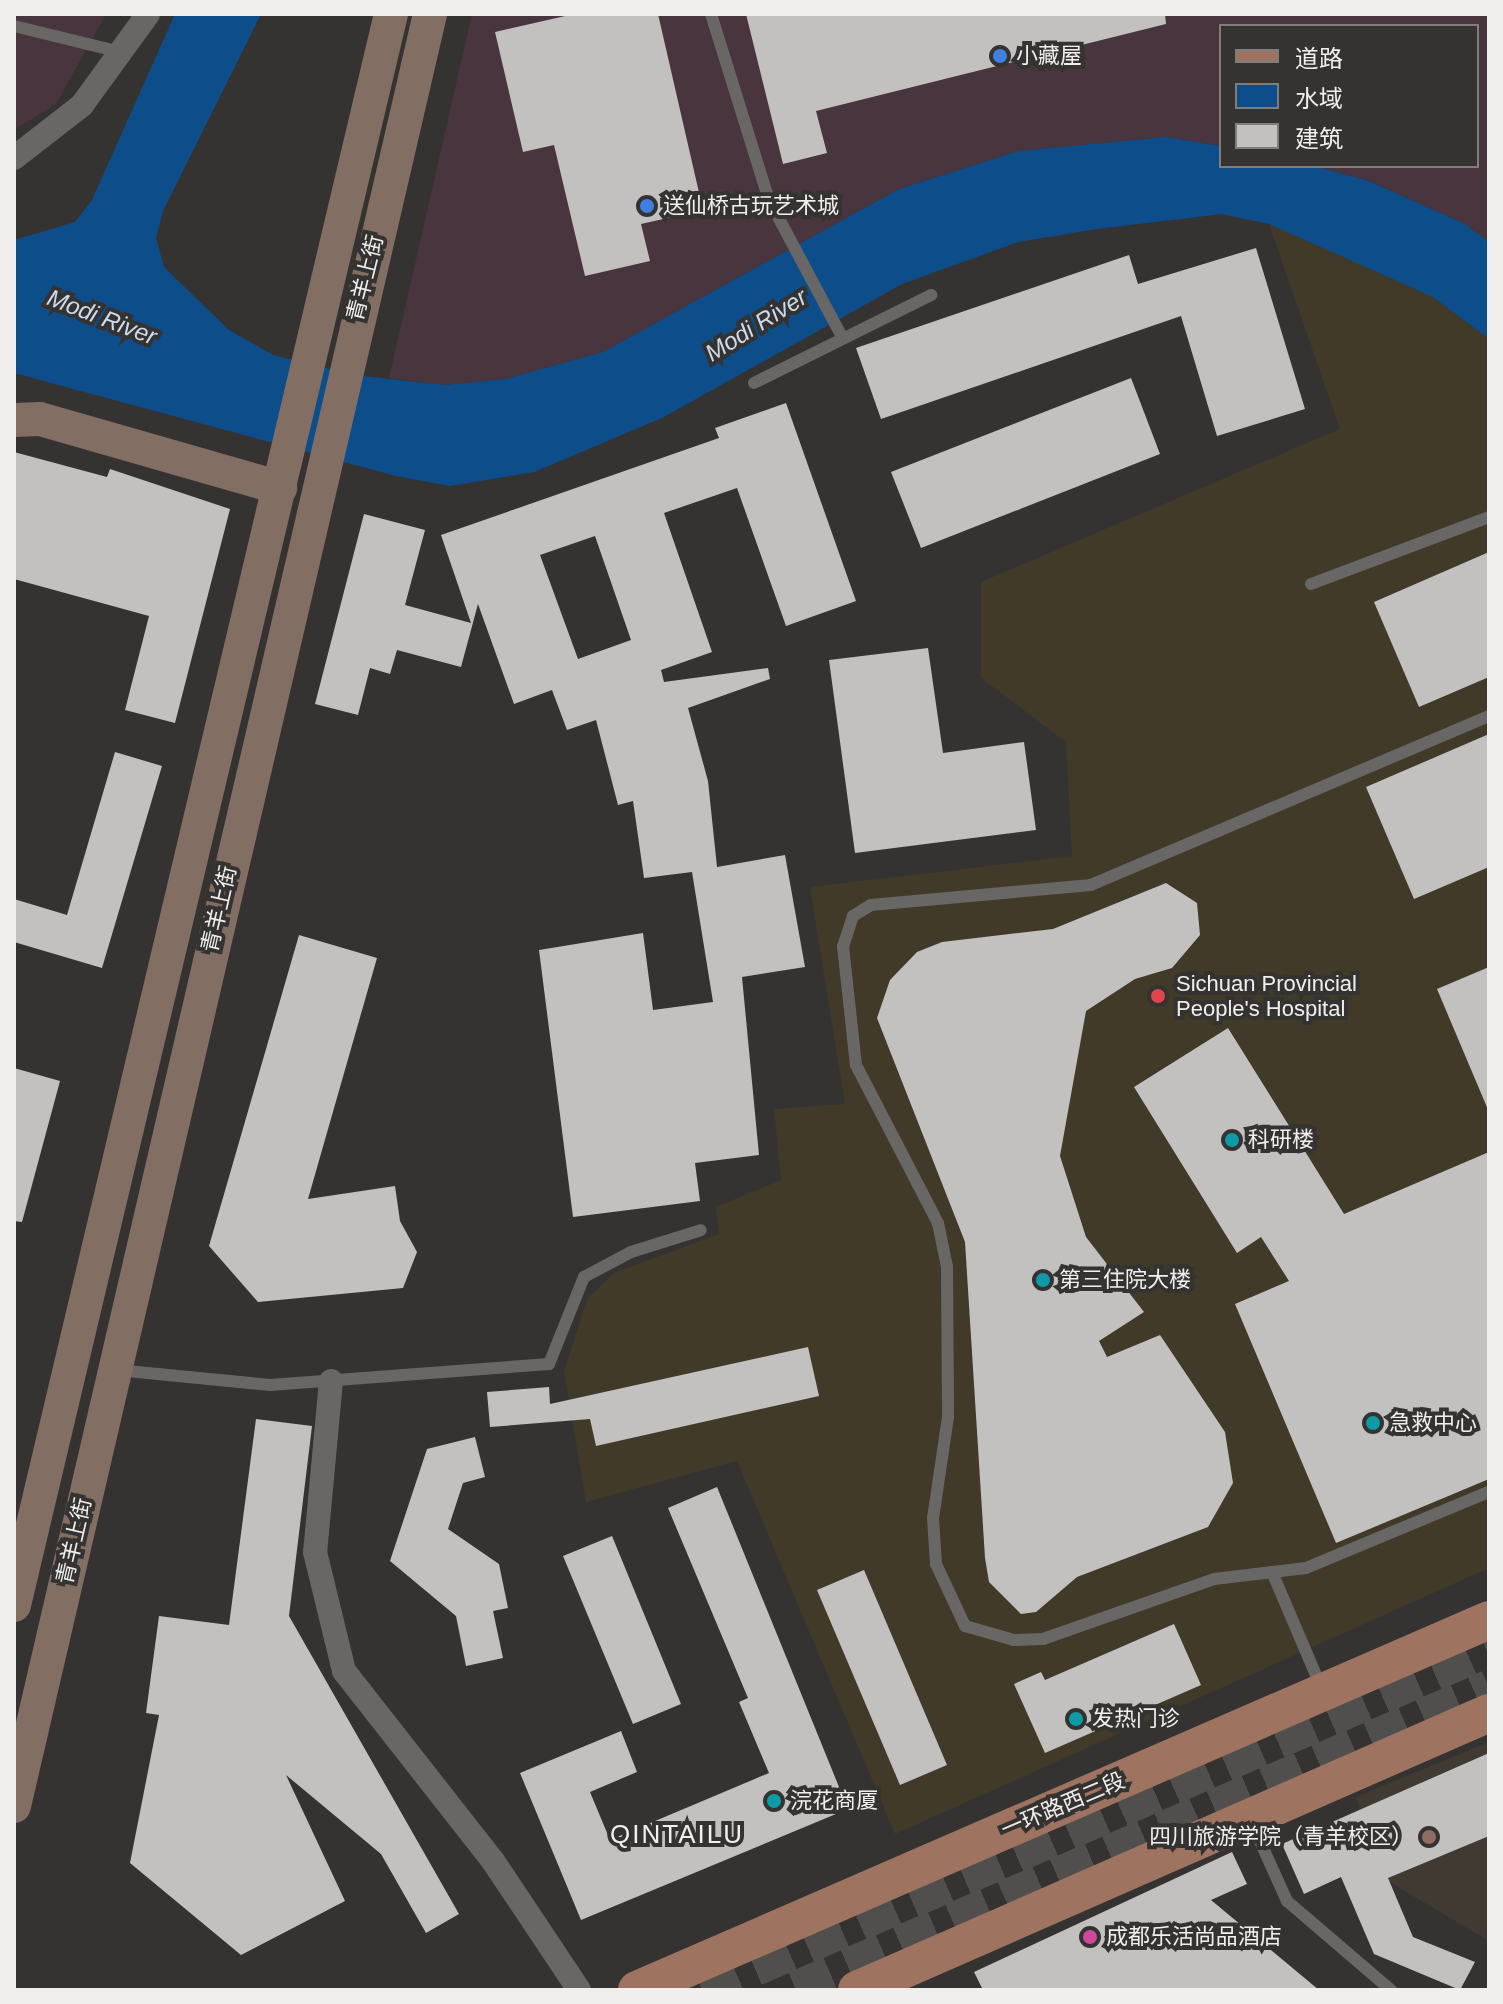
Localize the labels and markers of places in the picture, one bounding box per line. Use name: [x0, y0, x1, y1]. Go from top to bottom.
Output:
place label: 小藏屋: [1016, 43, 1082, 69]
marker: 小藏屋: [991, 47, 1009, 65]
place label: 送仙桥古玩艺术城: [663, 193, 839, 219]
marker: 送仙桥古玩艺术城: [638, 197, 656, 215]
place label: Sichuan Provincial People's Hospital: [1176, 970, 1357, 1022]
marker: Sichuan Provincial People's Hospital: [1147, 985, 1169, 1007]
place label: 科研楼: [1248, 1127, 1314, 1153]
marker: 科研楼: [1223, 1131, 1241, 1149]
place label: 第三住院大楼: [1059, 1267, 1191, 1293]
marker: 第三住院大楼: [1034, 1271, 1052, 1289]
place label: 急救中心: [1389, 1410, 1477, 1436]
marker: 急救中心: [1364, 1414, 1382, 1432]
place label: 发热门诊: [1092, 1706, 1180, 1732]
marker: 发热门诊: [1067, 1710, 1085, 1728]
place label: 浣花商厦: [790, 1788, 878, 1814]
marker: 浣花商厦: [765, 1792, 783, 1810]
place label: 四川旅游学院（青羊校区）: [1149, 1824, 1413, 1850]
marker: 四川旅游学院（青羊校区）: [1420, 1828, 1438, 1846]
place label: 成都乐活尚品酒店: [1106, 1924, 1282, 1950]
marker: 成都乐活尚品酒店: [1081, 1928, 1099, 1946]

